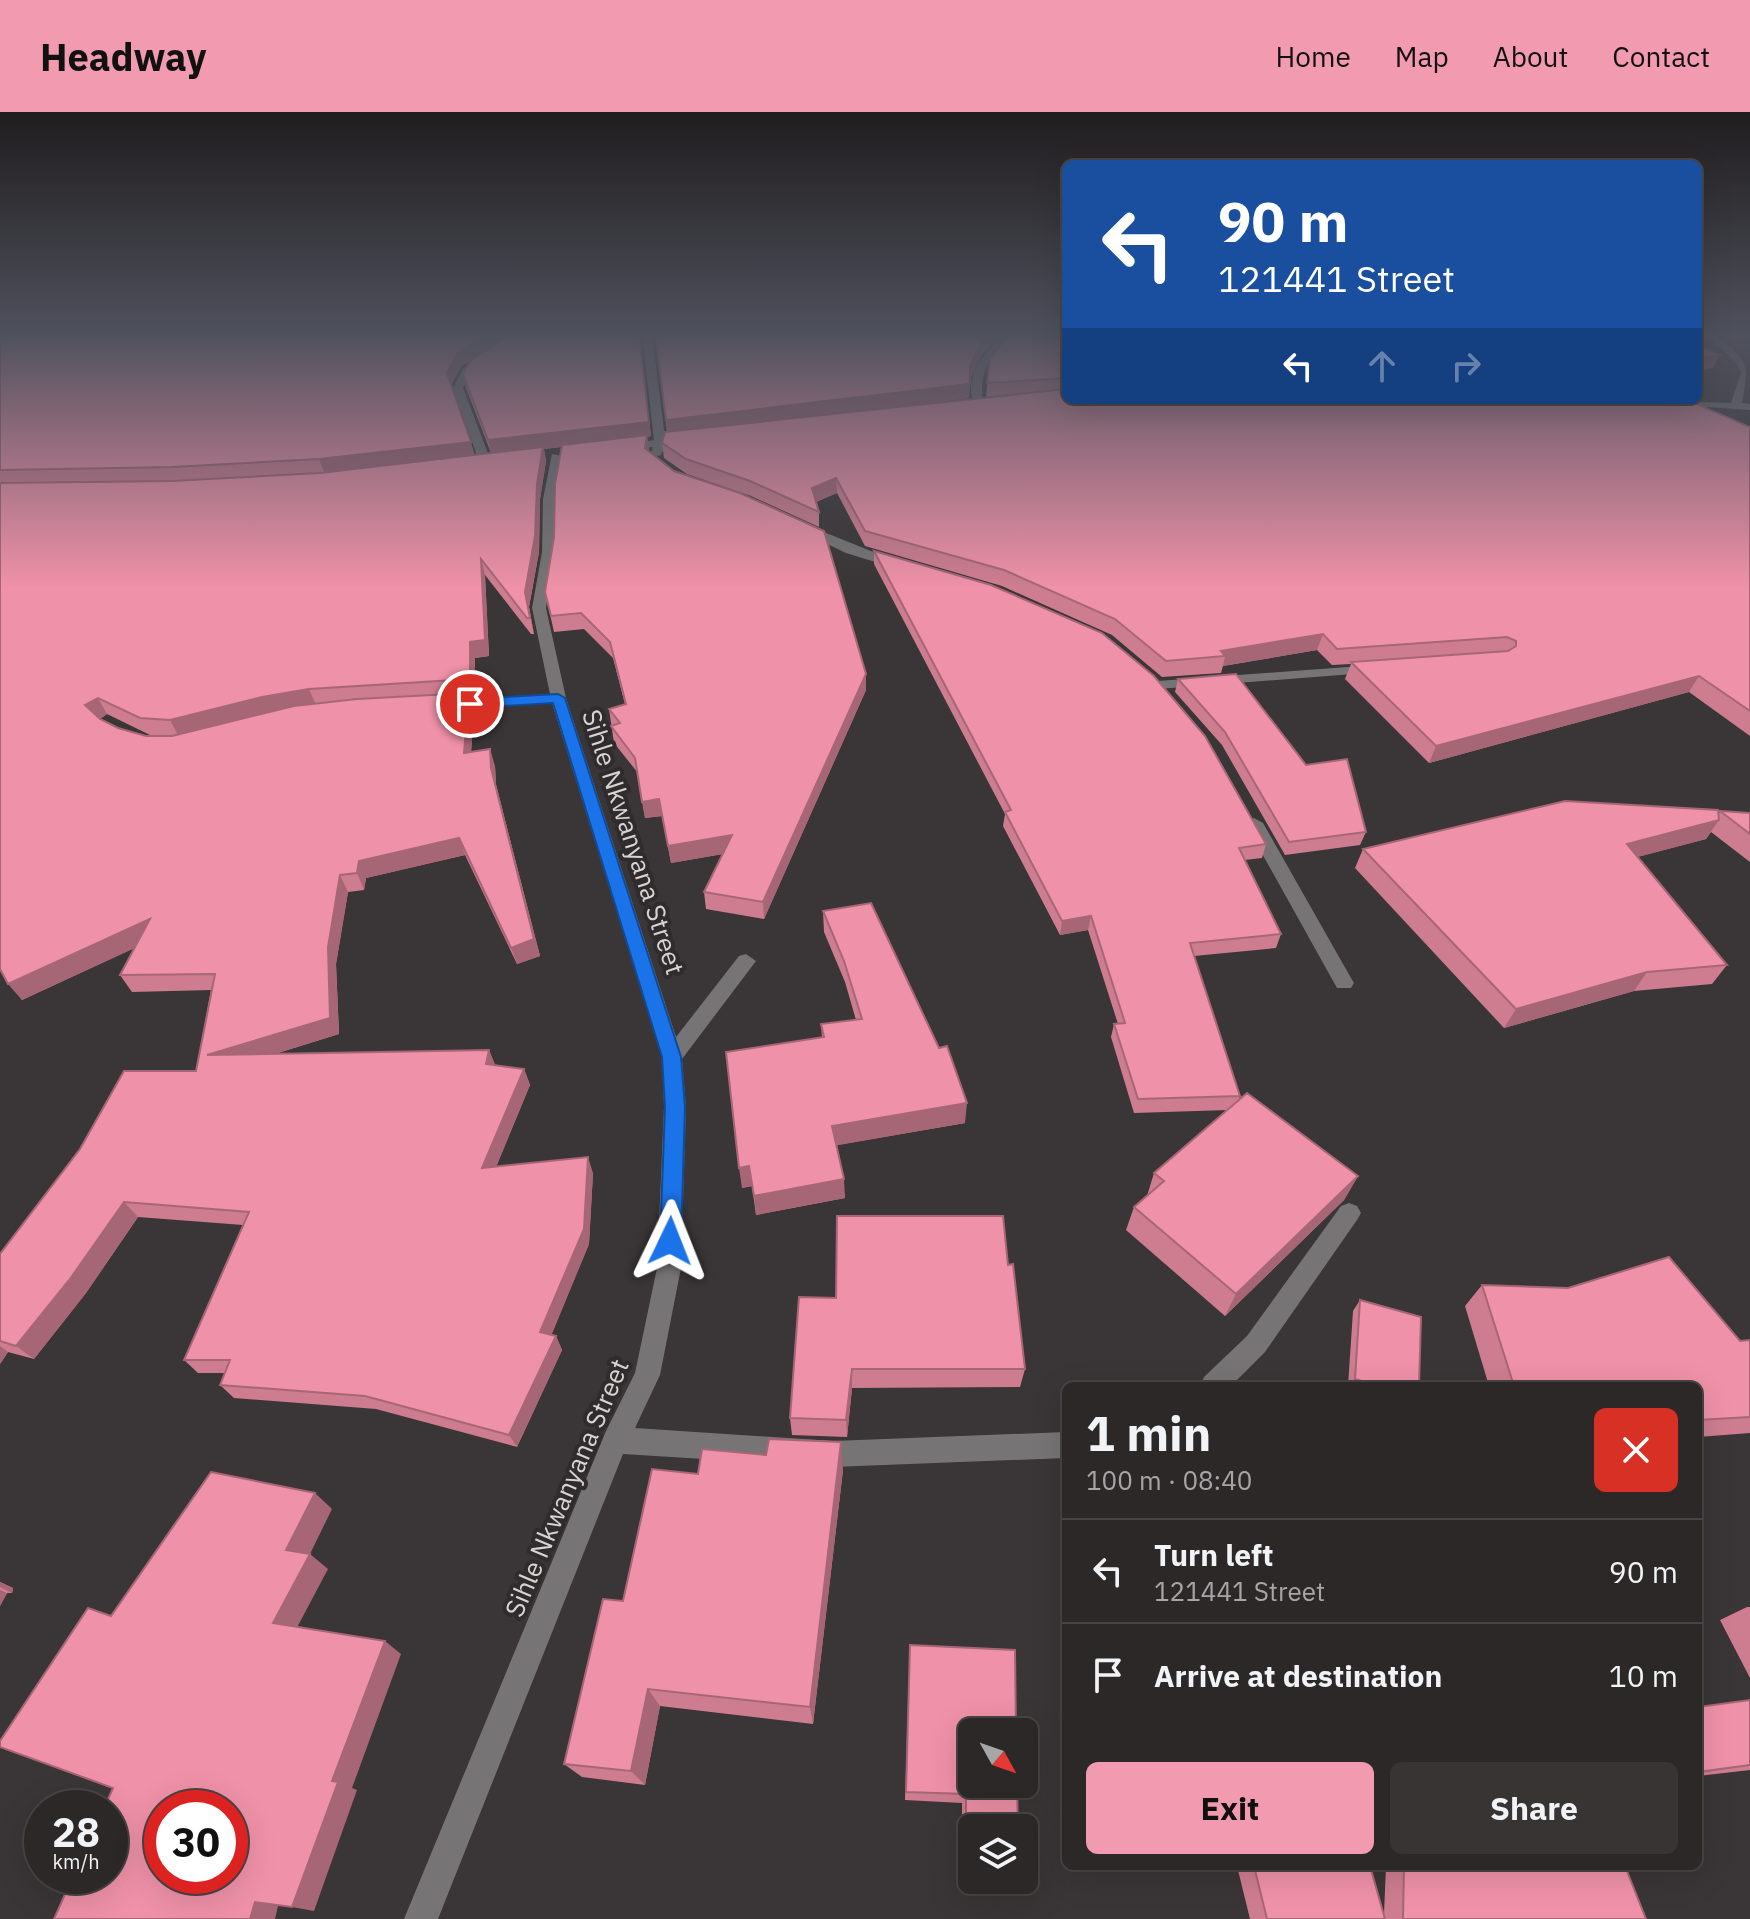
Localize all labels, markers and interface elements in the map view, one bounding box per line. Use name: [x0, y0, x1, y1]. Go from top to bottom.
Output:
text: Headway: [40, 32, 207, 81]
text: Home: [1275, 38, 1351, 75]
text: Map: [1395, 38, 1449, 75]
text: About: [1493, 38, 1568, 75]
text: Contact: [1612, 38, 1710, 75]
text: 90 m: [1218, 185, 1348, 257]
icon: left: [1086, 192, 1190, 296]
text: 121441 Street: [1218, 255, 1455, 302]
icon: left: [1276, 344, 1320, 388]
icon: ahead: [1360, 344, 1404, 388]
icon: right: [1444, 344, 1488, 388]
pin: [436, 670, 504, 738]
icon: arrive: [448, 682, 492, 726]
street label: Sihle Nkwanyana Street: [575, 705, 693, 979]
position arrow: [628, 1199, 712, 1283]
street label: Sihle Nkwanyana Street: [496, 1354, 636, 1622]
text: 1 min: [1086, 1402, 1211, 1464]
button: close: [1594, 1408, 1678, 1492]
text: 100 m · 08:40: [1086, 1463, 1252, 1497]
text: Turn left: [1154, 1535, 1273, 1574]
icon: left: [1086, 1549, 1130, 1593]
text: 90 m: [1609, 1552, 1678, 1591]
text: 121441 Street: [1154, 1574, 1325, 1608]
icon: arrive: [1086, 1653, 1130, 1697]
text: Arrive at destination: [1154, 1656, 1442, 1695]
text: 10 m: [1609, 1656, 1678, 1695]
north arrow: [958, 1718, 1038, 1798]
map controls: [958, 1718, 1038, 1894]
button: Exit: [1086, 1762, 1374, 1854]
button: Share: [1390, 1762, 1678, 1854]
speed limit sign: 30: [144, 1790, 248, 1894]
text: 28: [52, 1806, 100, 1858]
button: layers: [958, 1814, 1038, 1894]
text: km/h: [52, 1848, 100, 1875]

